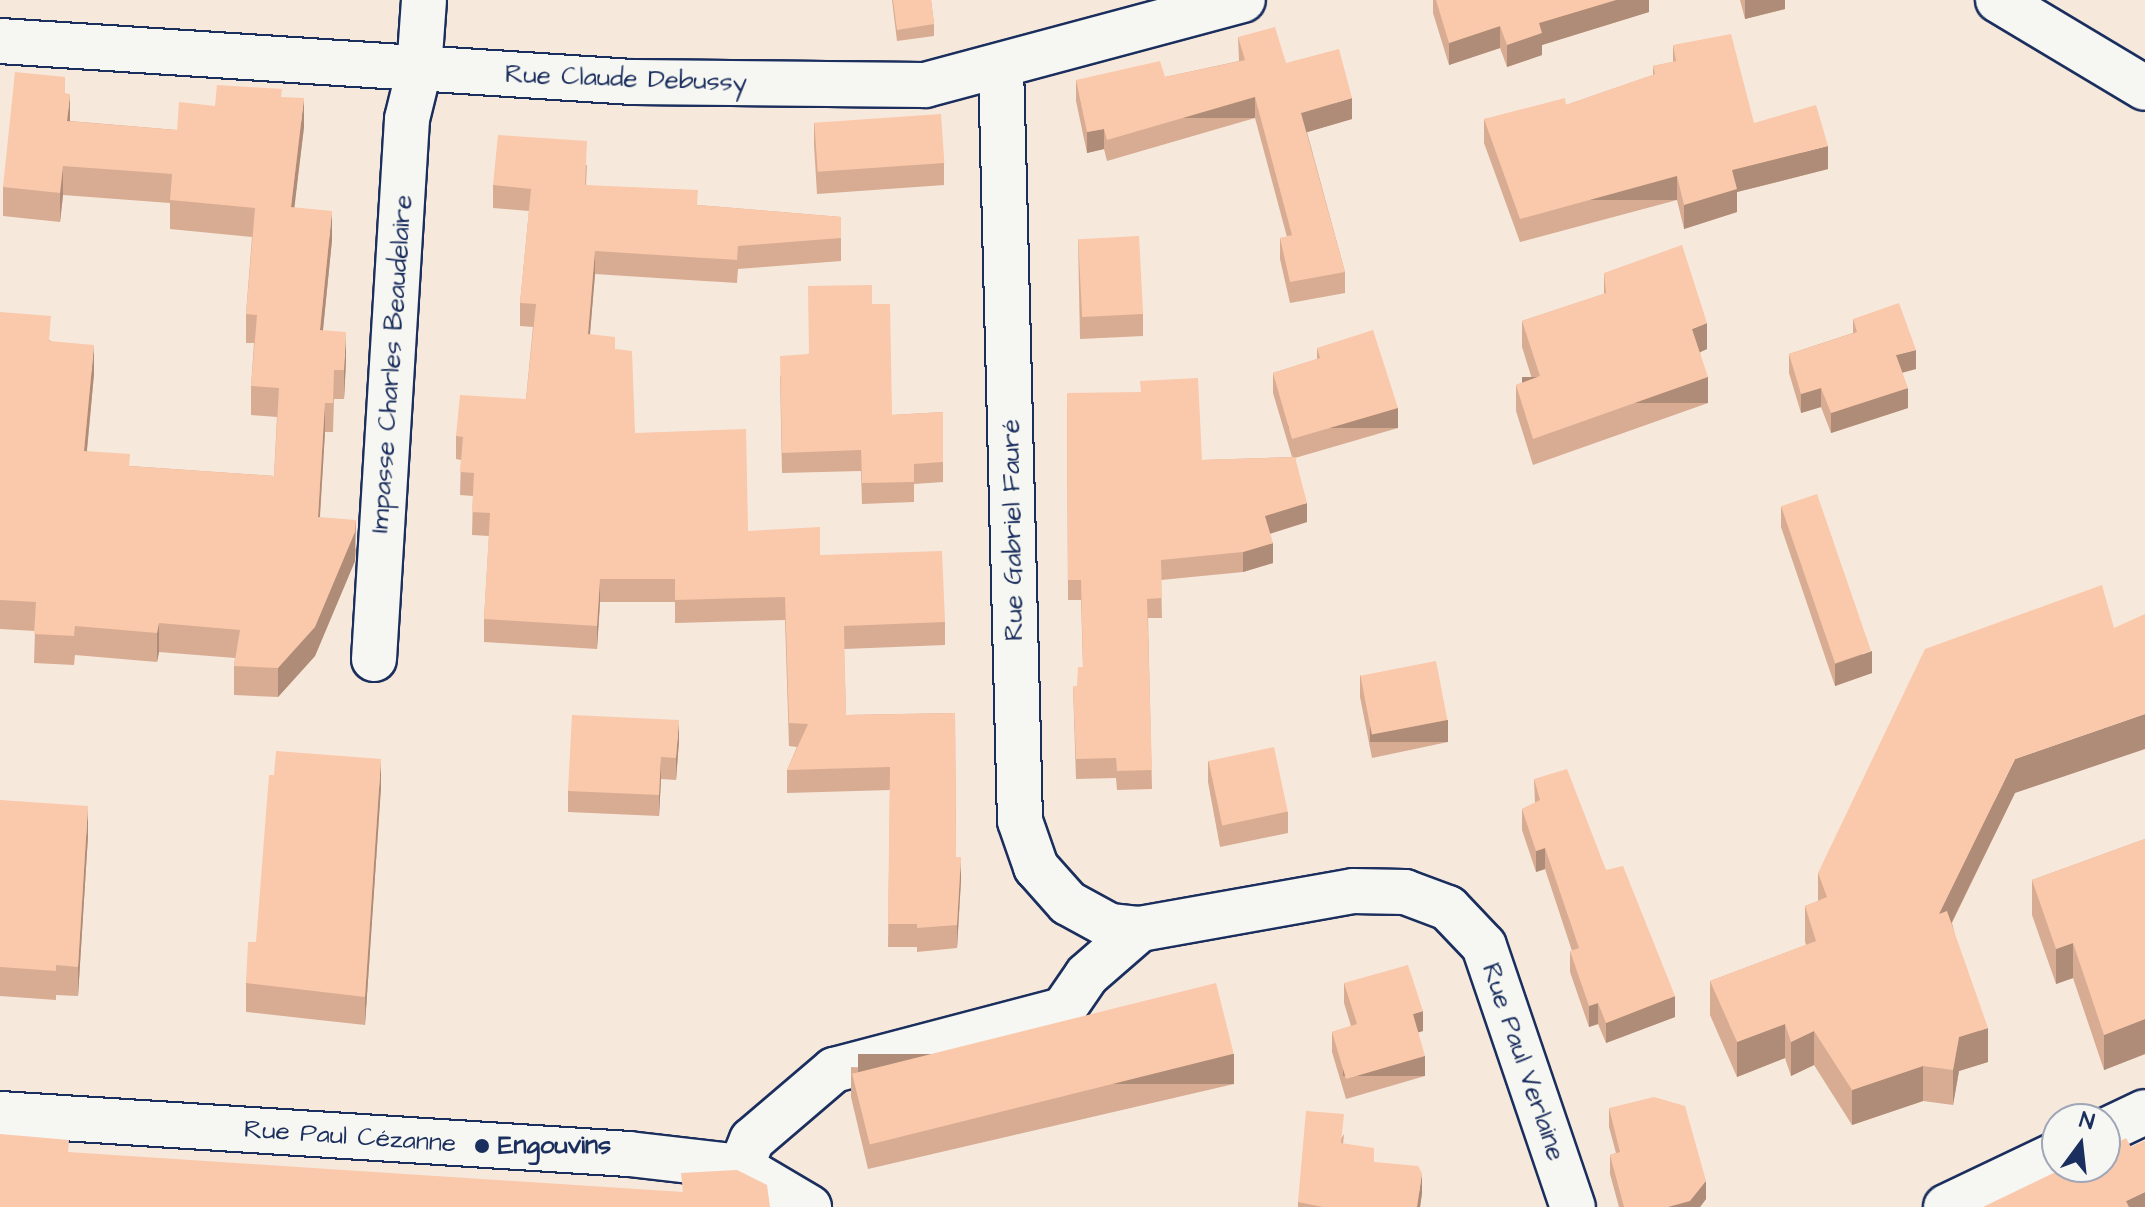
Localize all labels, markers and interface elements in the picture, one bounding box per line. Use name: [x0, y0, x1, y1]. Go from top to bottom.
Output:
street label: Rue Claude Debussy: [505, 59, 747, 99]
street label: Impasse Charles Beaudelaire: [365, 194, 419, 534]
street label: Rue Gabriel Fauré: [995, 419, 1031, 641]
street label: Rue Paul Verlaine: [1475, 959, 1571, 1165]
north arrow: [2041, 1103, 2121, 1183]
text: N: [2076, 1105, 2097, 1138]
street label: Rue Paul Cézanne: [243, 1114, 457, 1160]
place label: Engouvins: [498, 1130, 611, 1162]
marker: Engouvins: [473, 1137, 491, 1155]

